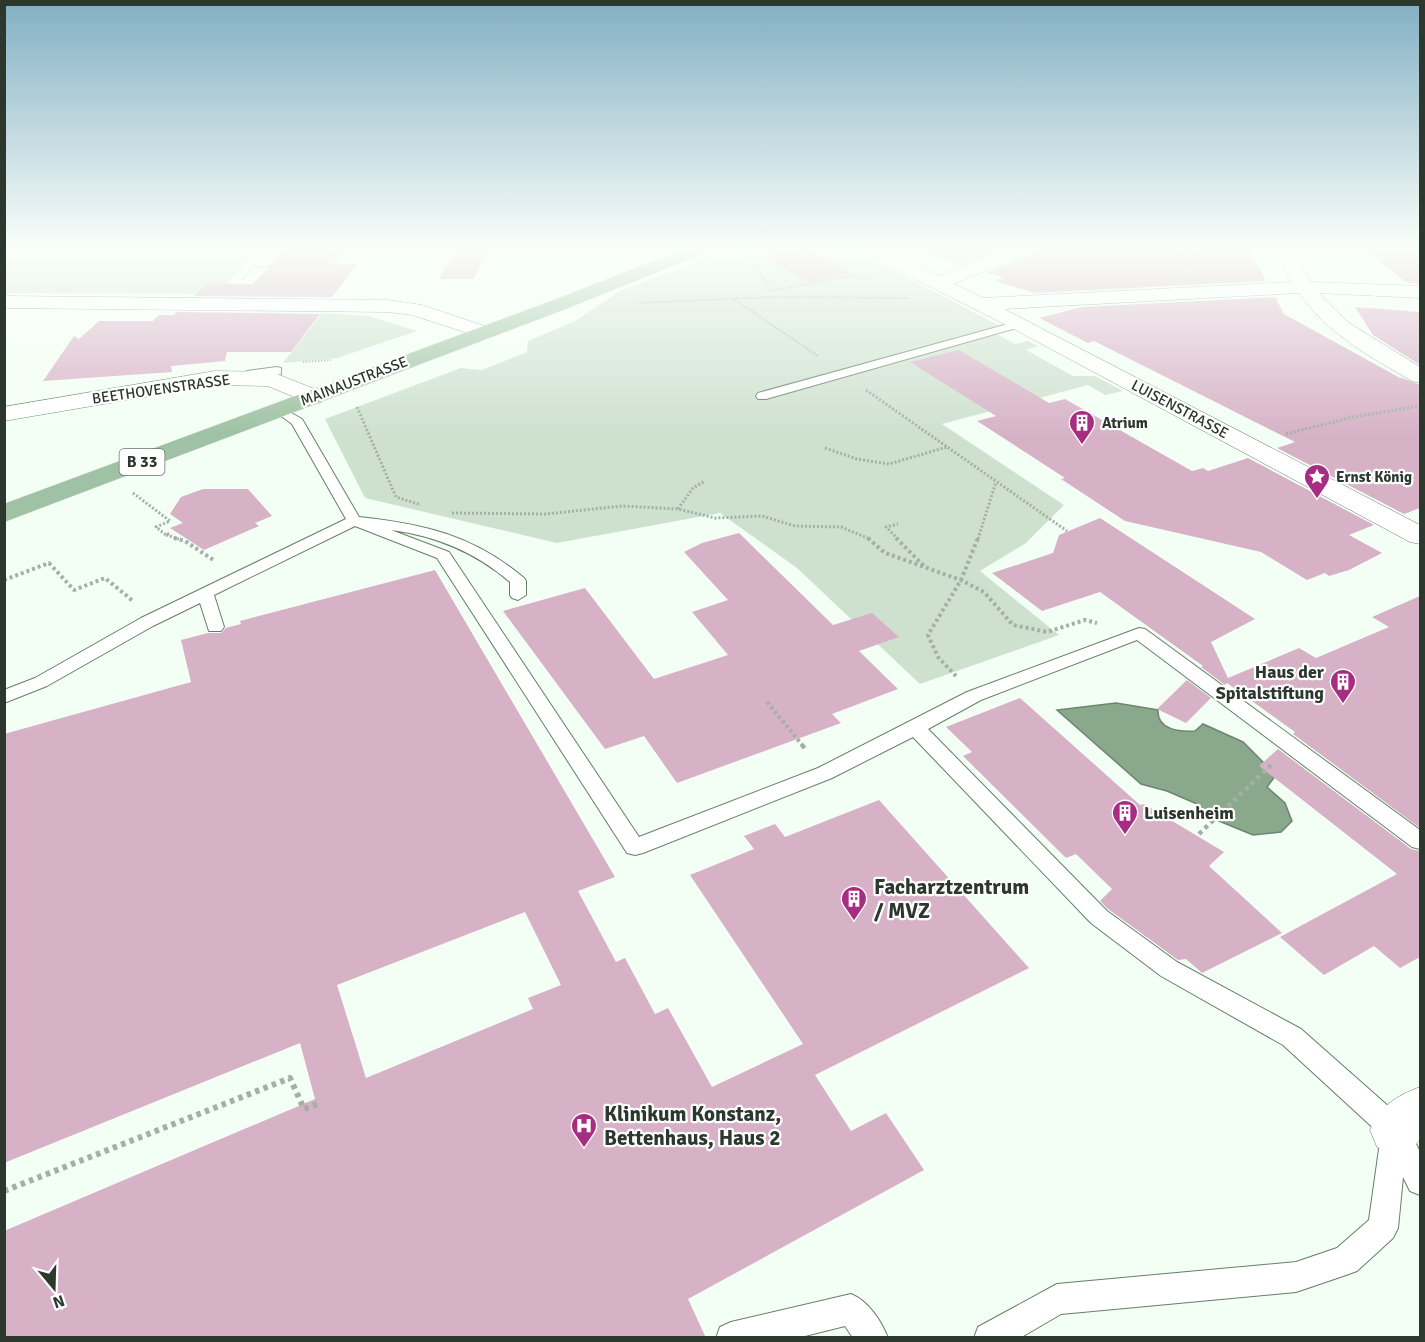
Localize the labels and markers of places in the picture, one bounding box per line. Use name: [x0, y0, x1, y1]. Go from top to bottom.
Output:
building icon: Atrium: [1067, 408, 1097, 446]
place label: Atrium: [1102, 414, 1148, 432]
place icon: Ernst König: [1302, 462, 1332, 500]
place label: Ernst König: [1336, 468, 1412, 486]
place label: Haus der Spitalstiftung: [1216, 661, 1325, 704]
building icon: Haus der Spitalstiftung: [1328, 667, 1358, 705]
building icon: Luisenheim: [1110, 798, 1140, 836]
place label: Luisenheim: [1144, 802, 1234, 824]
place label: Facharztzentrum / MVZ: [874, 874, 1029, 924]
building icon: Facharztzentrum / MVZ: [839, 884, 869, 922]
place label: Klinikum Konstanz, Bettenhaus, Haus 2: [604, 1101, 781, 1151]
hospital icon: Klinikum Konstanz, Bettenhaus, Haus 2: [569, 1111, 599, 1149]

